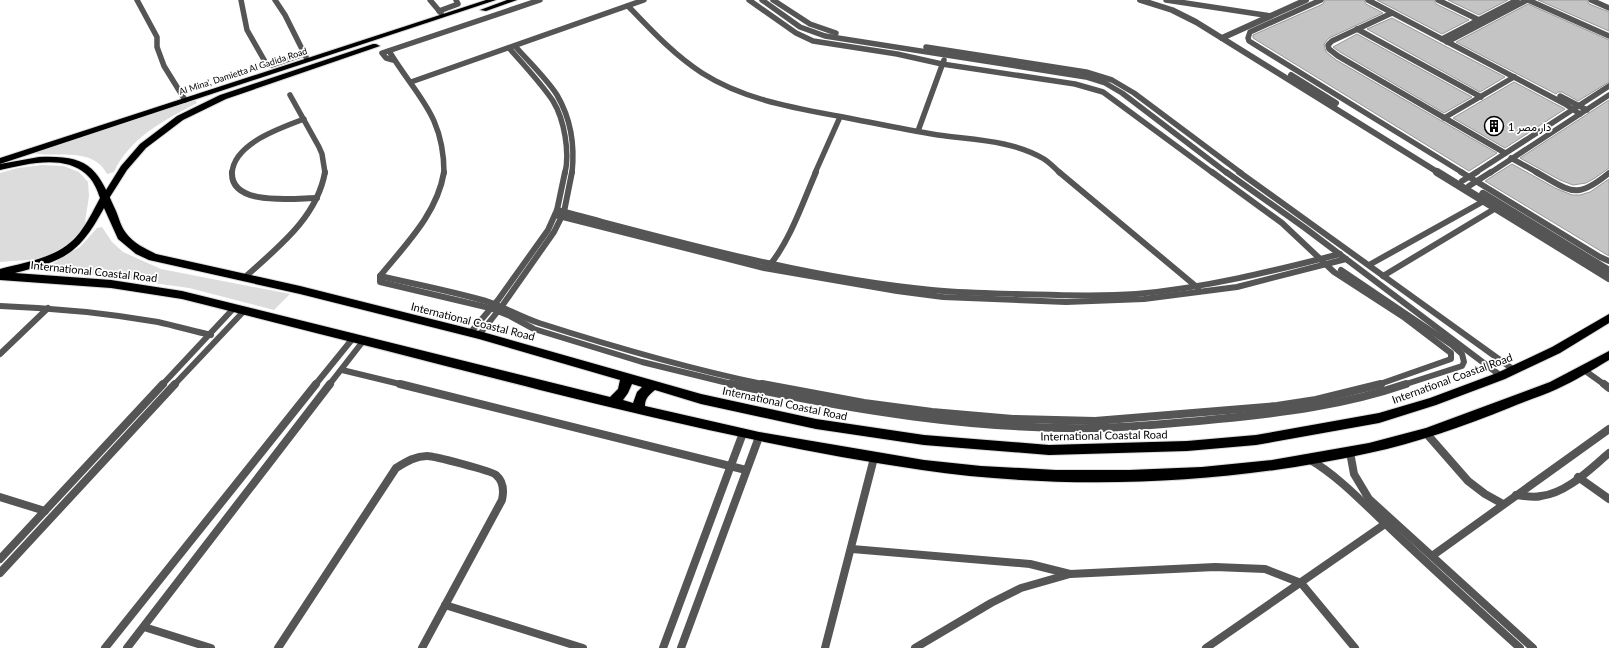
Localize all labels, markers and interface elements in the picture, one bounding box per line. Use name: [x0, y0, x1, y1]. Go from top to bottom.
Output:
street label: Al Mina', Damietta Al Gadida Road: [177, 45, 309, 97]
building icon: دار مصر 1: [1483, 115, 1505, 137]
place label: دار مصر 1: [1508, 120, 1551, 134]
street label: International Coastal Road: [30, 258, 158, 284]
street label: International Coastal Road: [410, 299, 536, 343]
street label: International Coastal Road: [1390, 350, 1514, 406]
street label: International Coastal Road: [721, 383, 849, 423]
street label: International Coastal Road: [1040, 427, 1168, 443]

